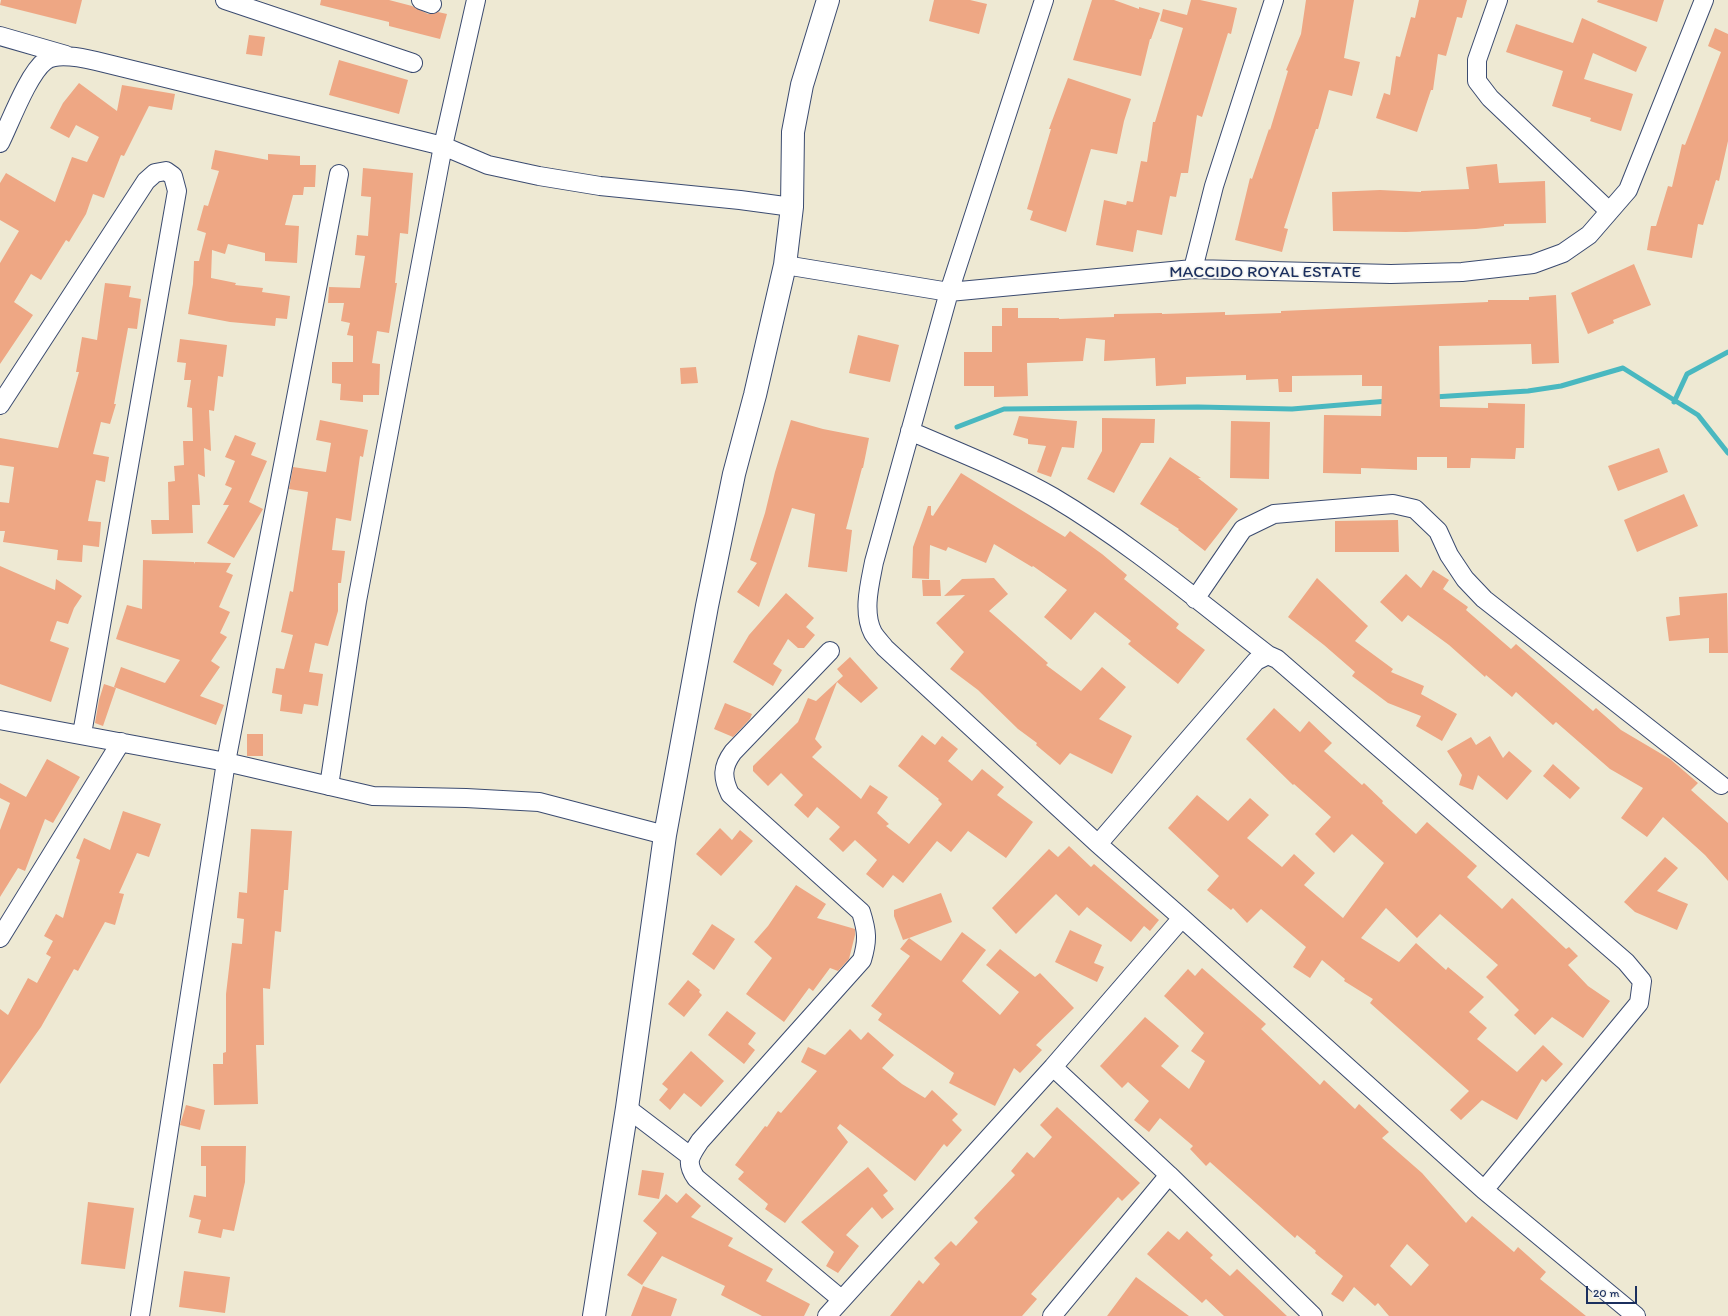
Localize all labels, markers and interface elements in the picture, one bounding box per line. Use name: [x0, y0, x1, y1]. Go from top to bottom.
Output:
street label: MACCIDO ROYAL ESTATE: [1169, 263, 1361, 283]
scale bar: [1588, 1278, 1639, 1304]
text: 20 m: [1593, 1286, 1620, 1300]

